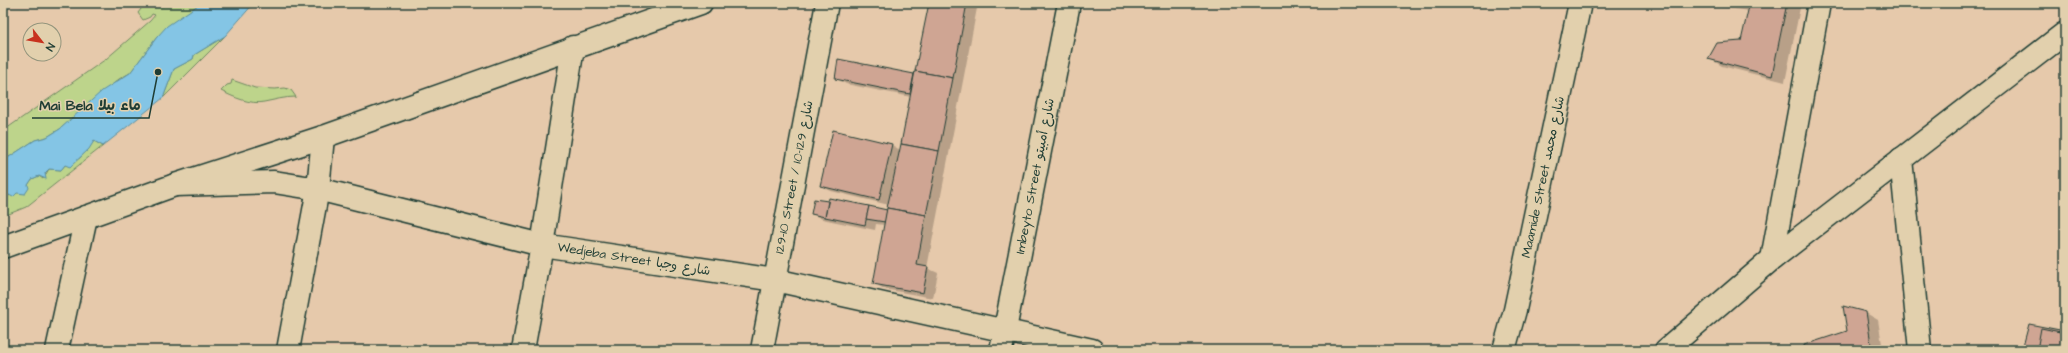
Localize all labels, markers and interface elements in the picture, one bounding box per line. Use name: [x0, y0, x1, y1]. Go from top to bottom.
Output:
north arrow: [22, 22, 62, 62]
text: N: [42, 40, 58, 54]
callout: Mai Bela ماء بيلا: [32, 92, 149, 118]
street label: Maamide Street شارع محمد: [1517, 94, 1569, 260]
text: Mai Bela ماء بيلا: [39, 96, 141, 116]
street label: Imbeyto Street شارع أمبيتو: [1011, 97, 1060, 256]
street label: 129-10 Street / شارع 129-10: [770, 99, 818, 255]
street label: Wedjeba Street شارع وجبا: [556, 238, 712, 280]

